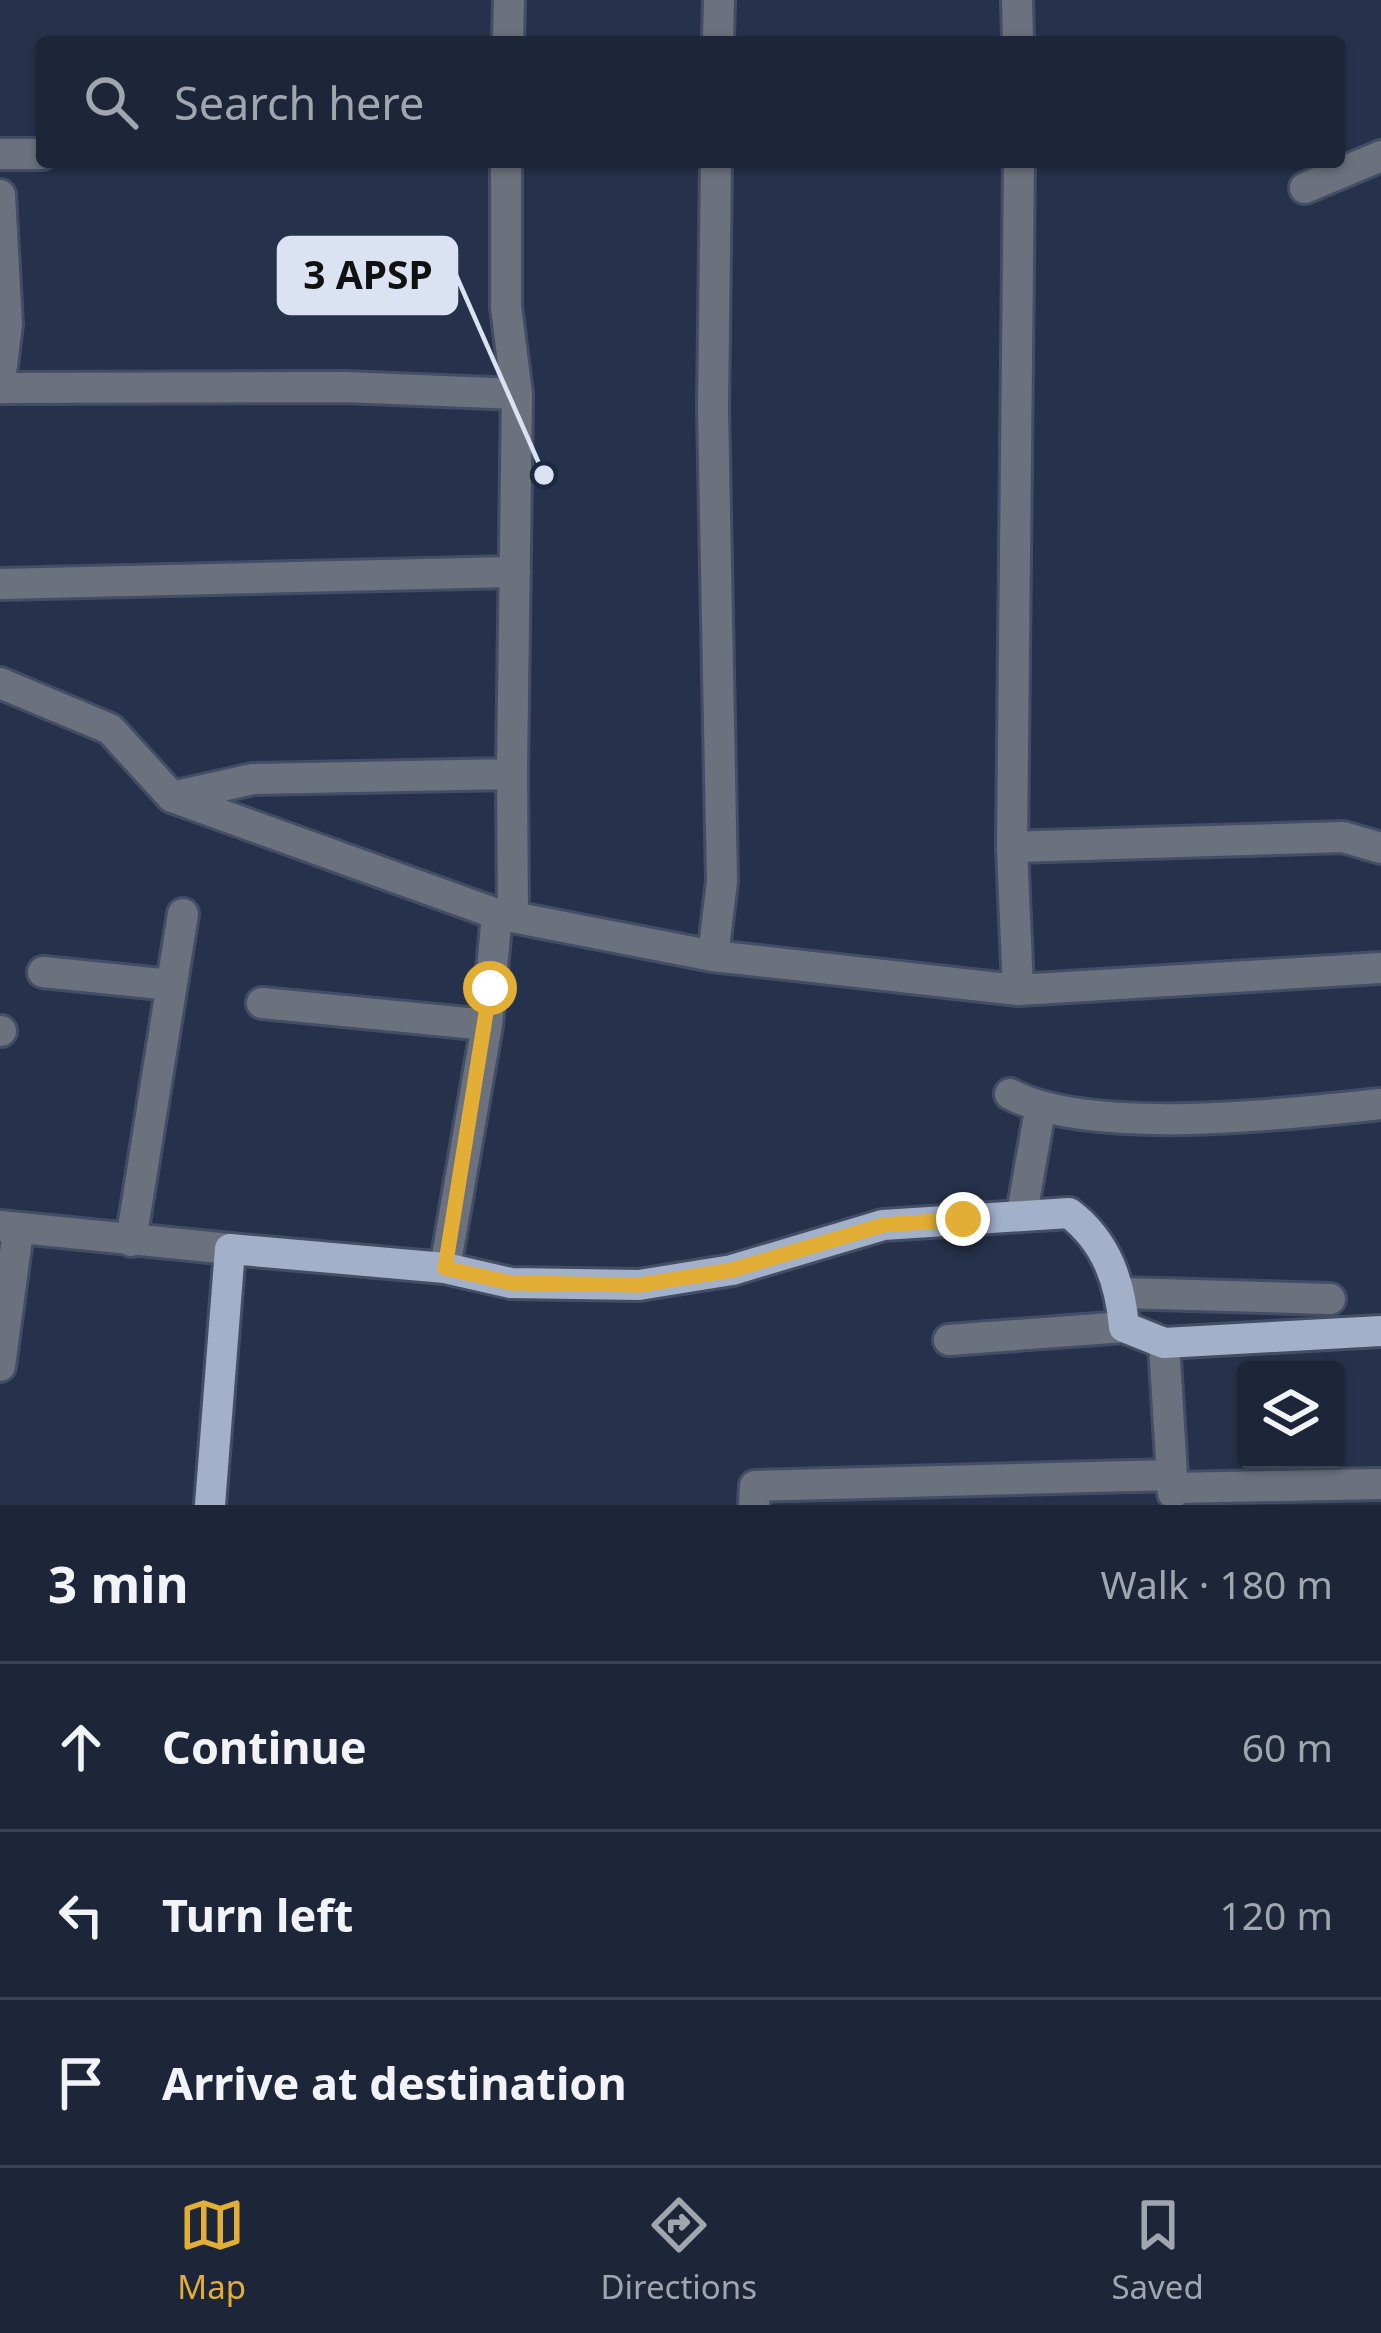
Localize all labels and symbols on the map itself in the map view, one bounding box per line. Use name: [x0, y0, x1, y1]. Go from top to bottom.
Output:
callout: 3 APSP: [279, 238, 456, 313]
text: 3 APSP: [303, 247, 433, 300]
route start: [463, 961, 517, 1015]
route end: [936, 1192, 990, 1246]

